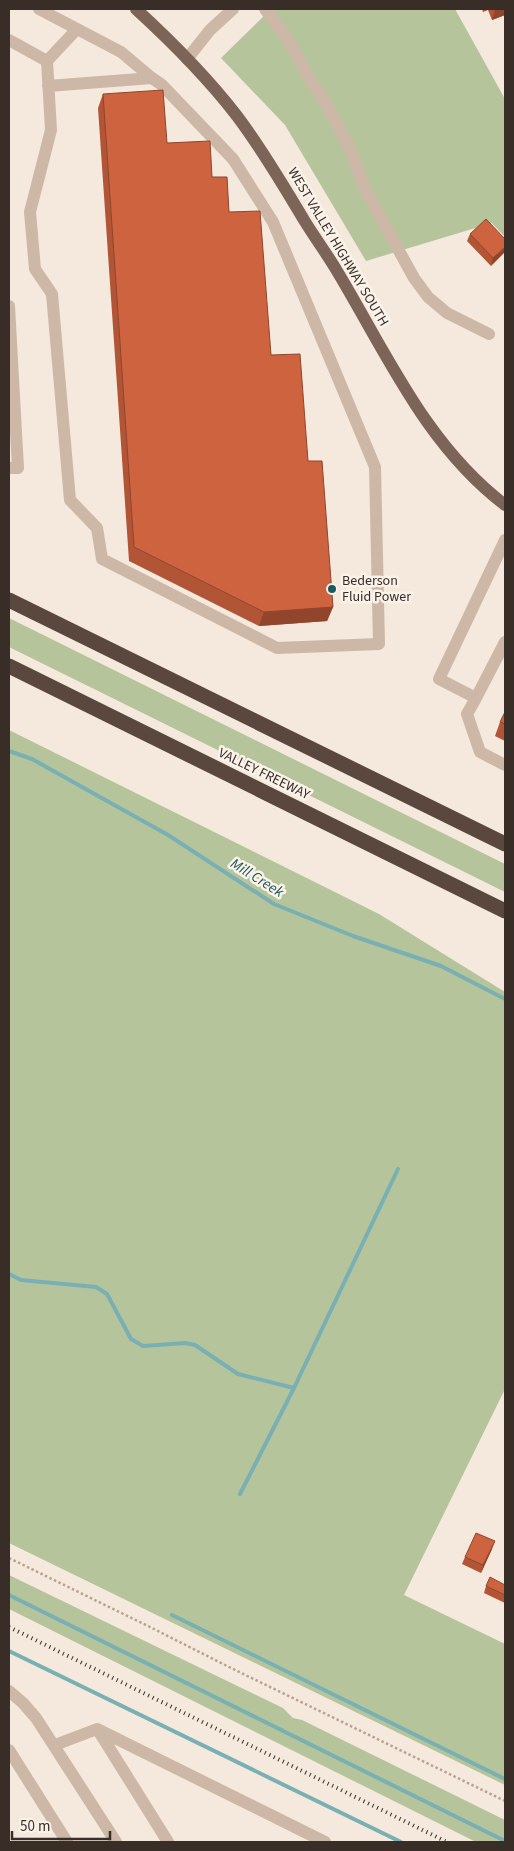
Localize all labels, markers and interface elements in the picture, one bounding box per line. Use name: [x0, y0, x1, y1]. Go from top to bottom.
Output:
street label: WEST VALLEY HIGHWAY SOUTH: [283, 164, 393, 330]
place label: Bederson Fluid Power: [342, 571, 411, 607]
marker: Bederson Fluid Power: [326, 583, 338, 595]
street label: VALLEY FREEWAY: [215, 743, 314, 805]
water label: Mill Creek: [226, 853, 288, 903]
scale bar: [12, 1808, 110, 1840]
text: 50 m: [20, 1816, 50, 1837]

